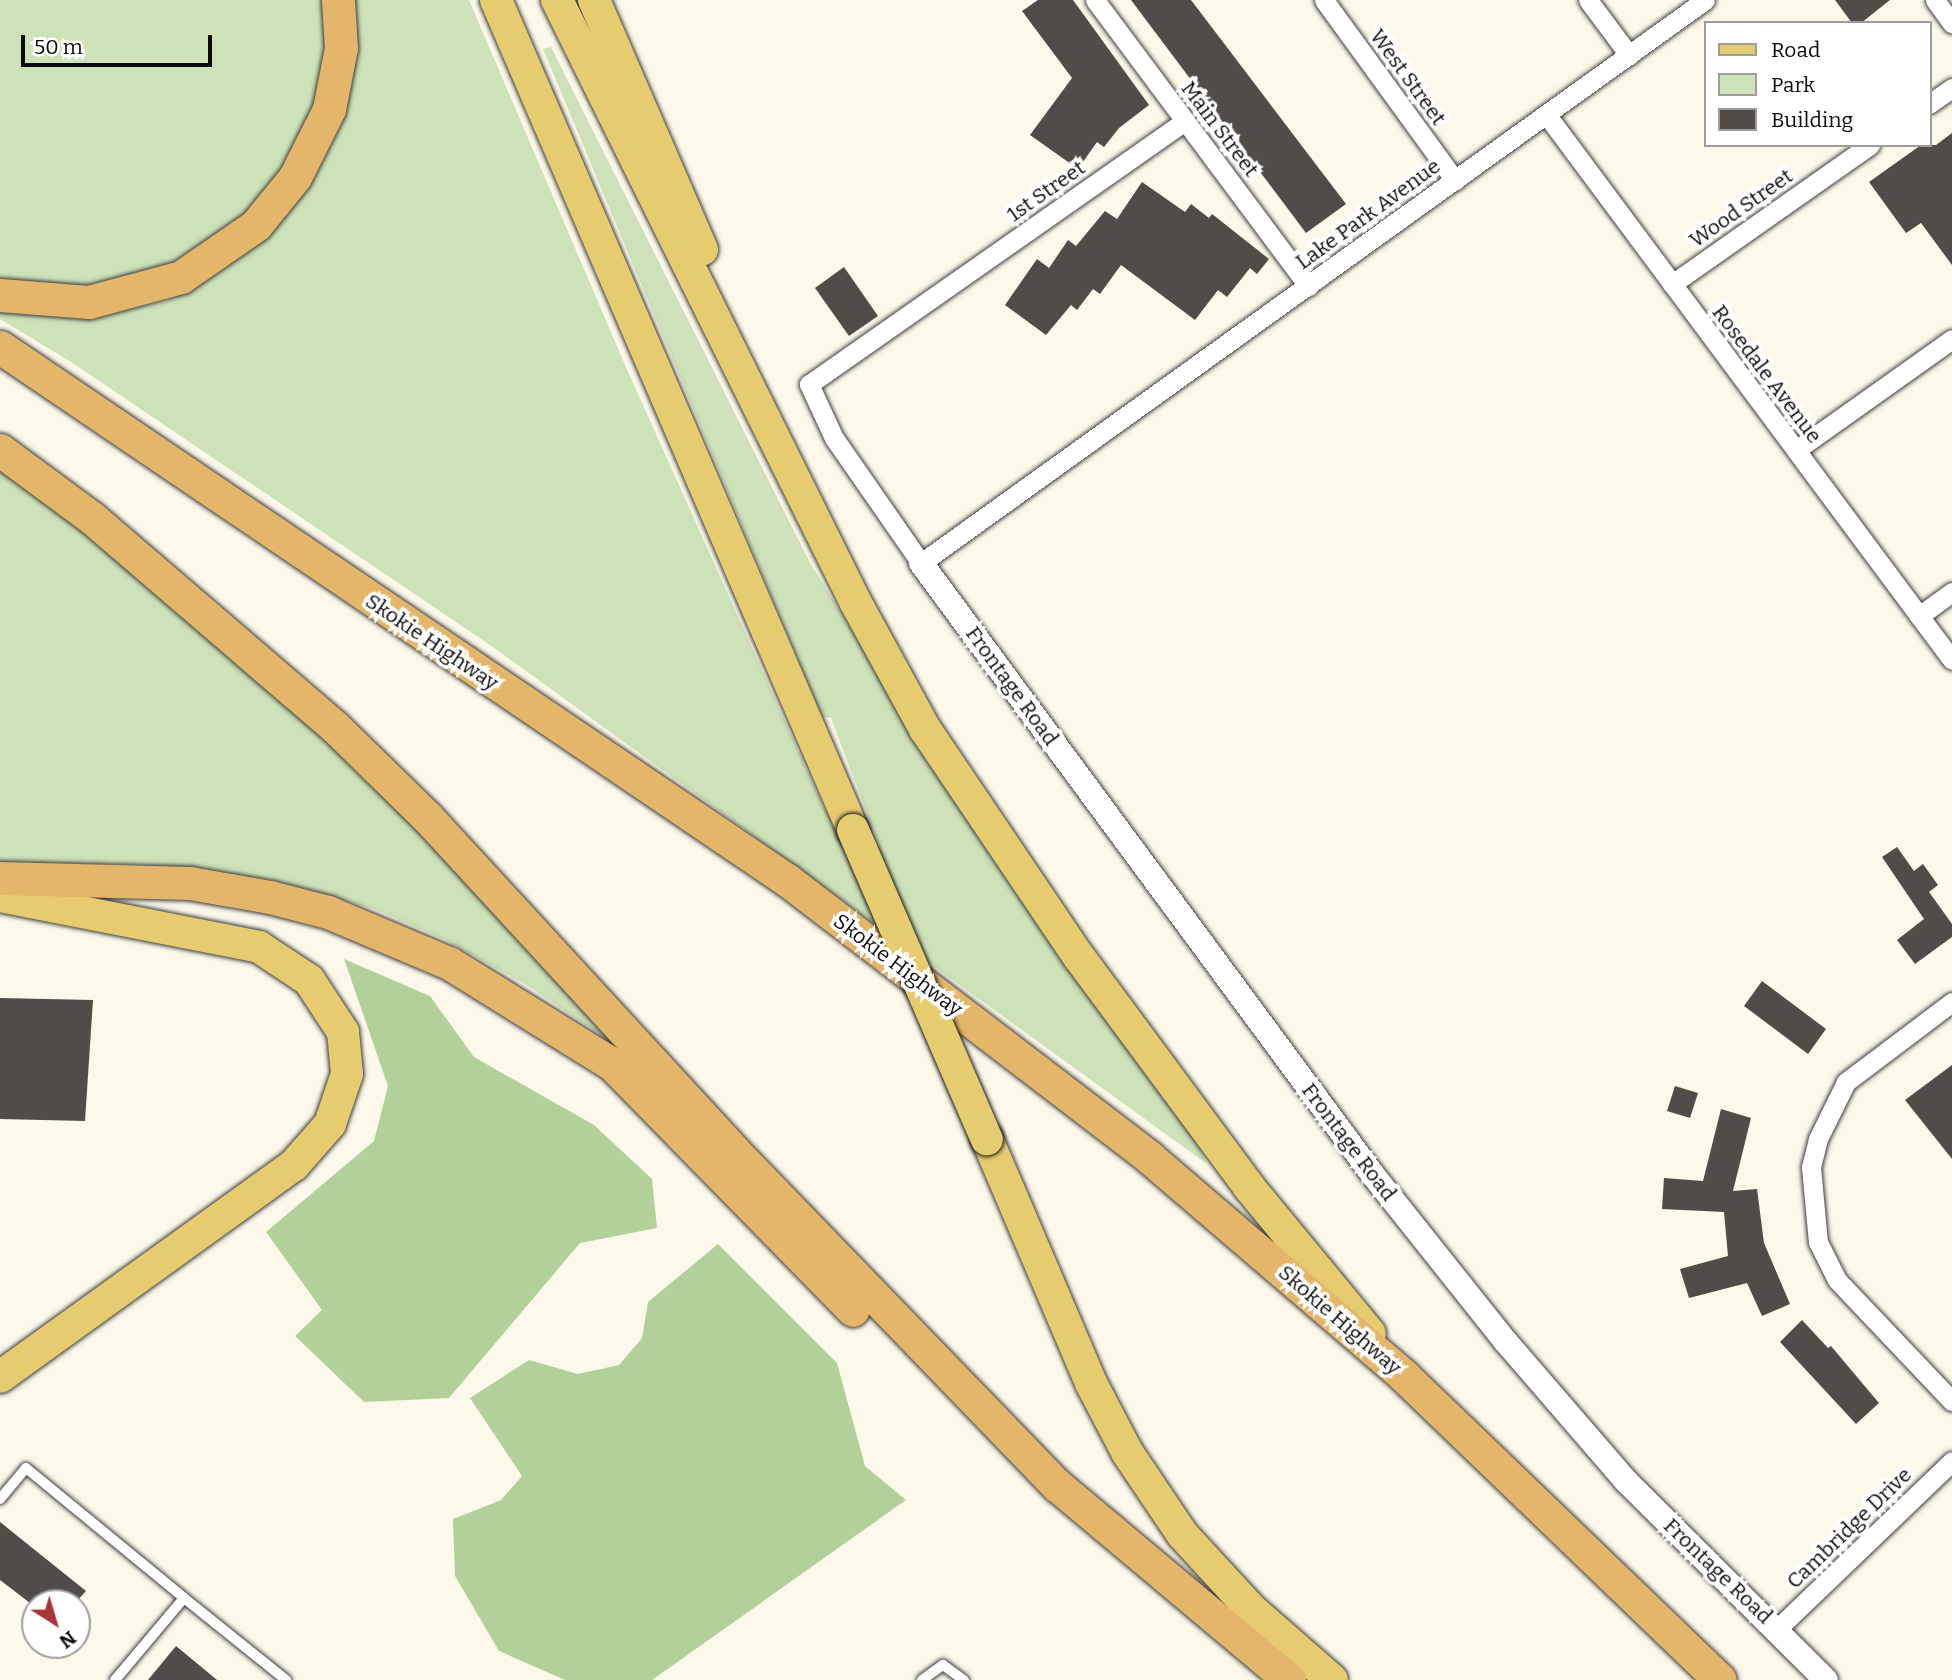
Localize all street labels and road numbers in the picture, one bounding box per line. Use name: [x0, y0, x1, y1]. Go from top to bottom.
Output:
street label: West Street: [1365, 24, 1451, 130]
street label: Main Street: [1176, 76, 1264, 182]
street label: Lake Park Avenue: [1291, 153, 1445, 275]
street label: 1st Street: [1002, 155, 1090, 227]
street label: Wood Street: [1685, 163, 1797, 253]
street label: Rosedale Avenue: [1707, 300, 1827, 448]
street label: Skokie Highway: [361, 588, 503, 696]
street label: Frontage Road: [960, 622, 1064, 750]
street label: Skokie Highway: [829, 908, 967, 1022]
street label: Frontage Road: [1297, 1078, 1401, 1206]
street label: Skokie Highway: [1273, 1260, 1407, 1380]
street label: Cambridge Drive: [1781, 1462, 1917, 1594]
street label: Frontage Road: [1659, 1513, 1777, 1629]

